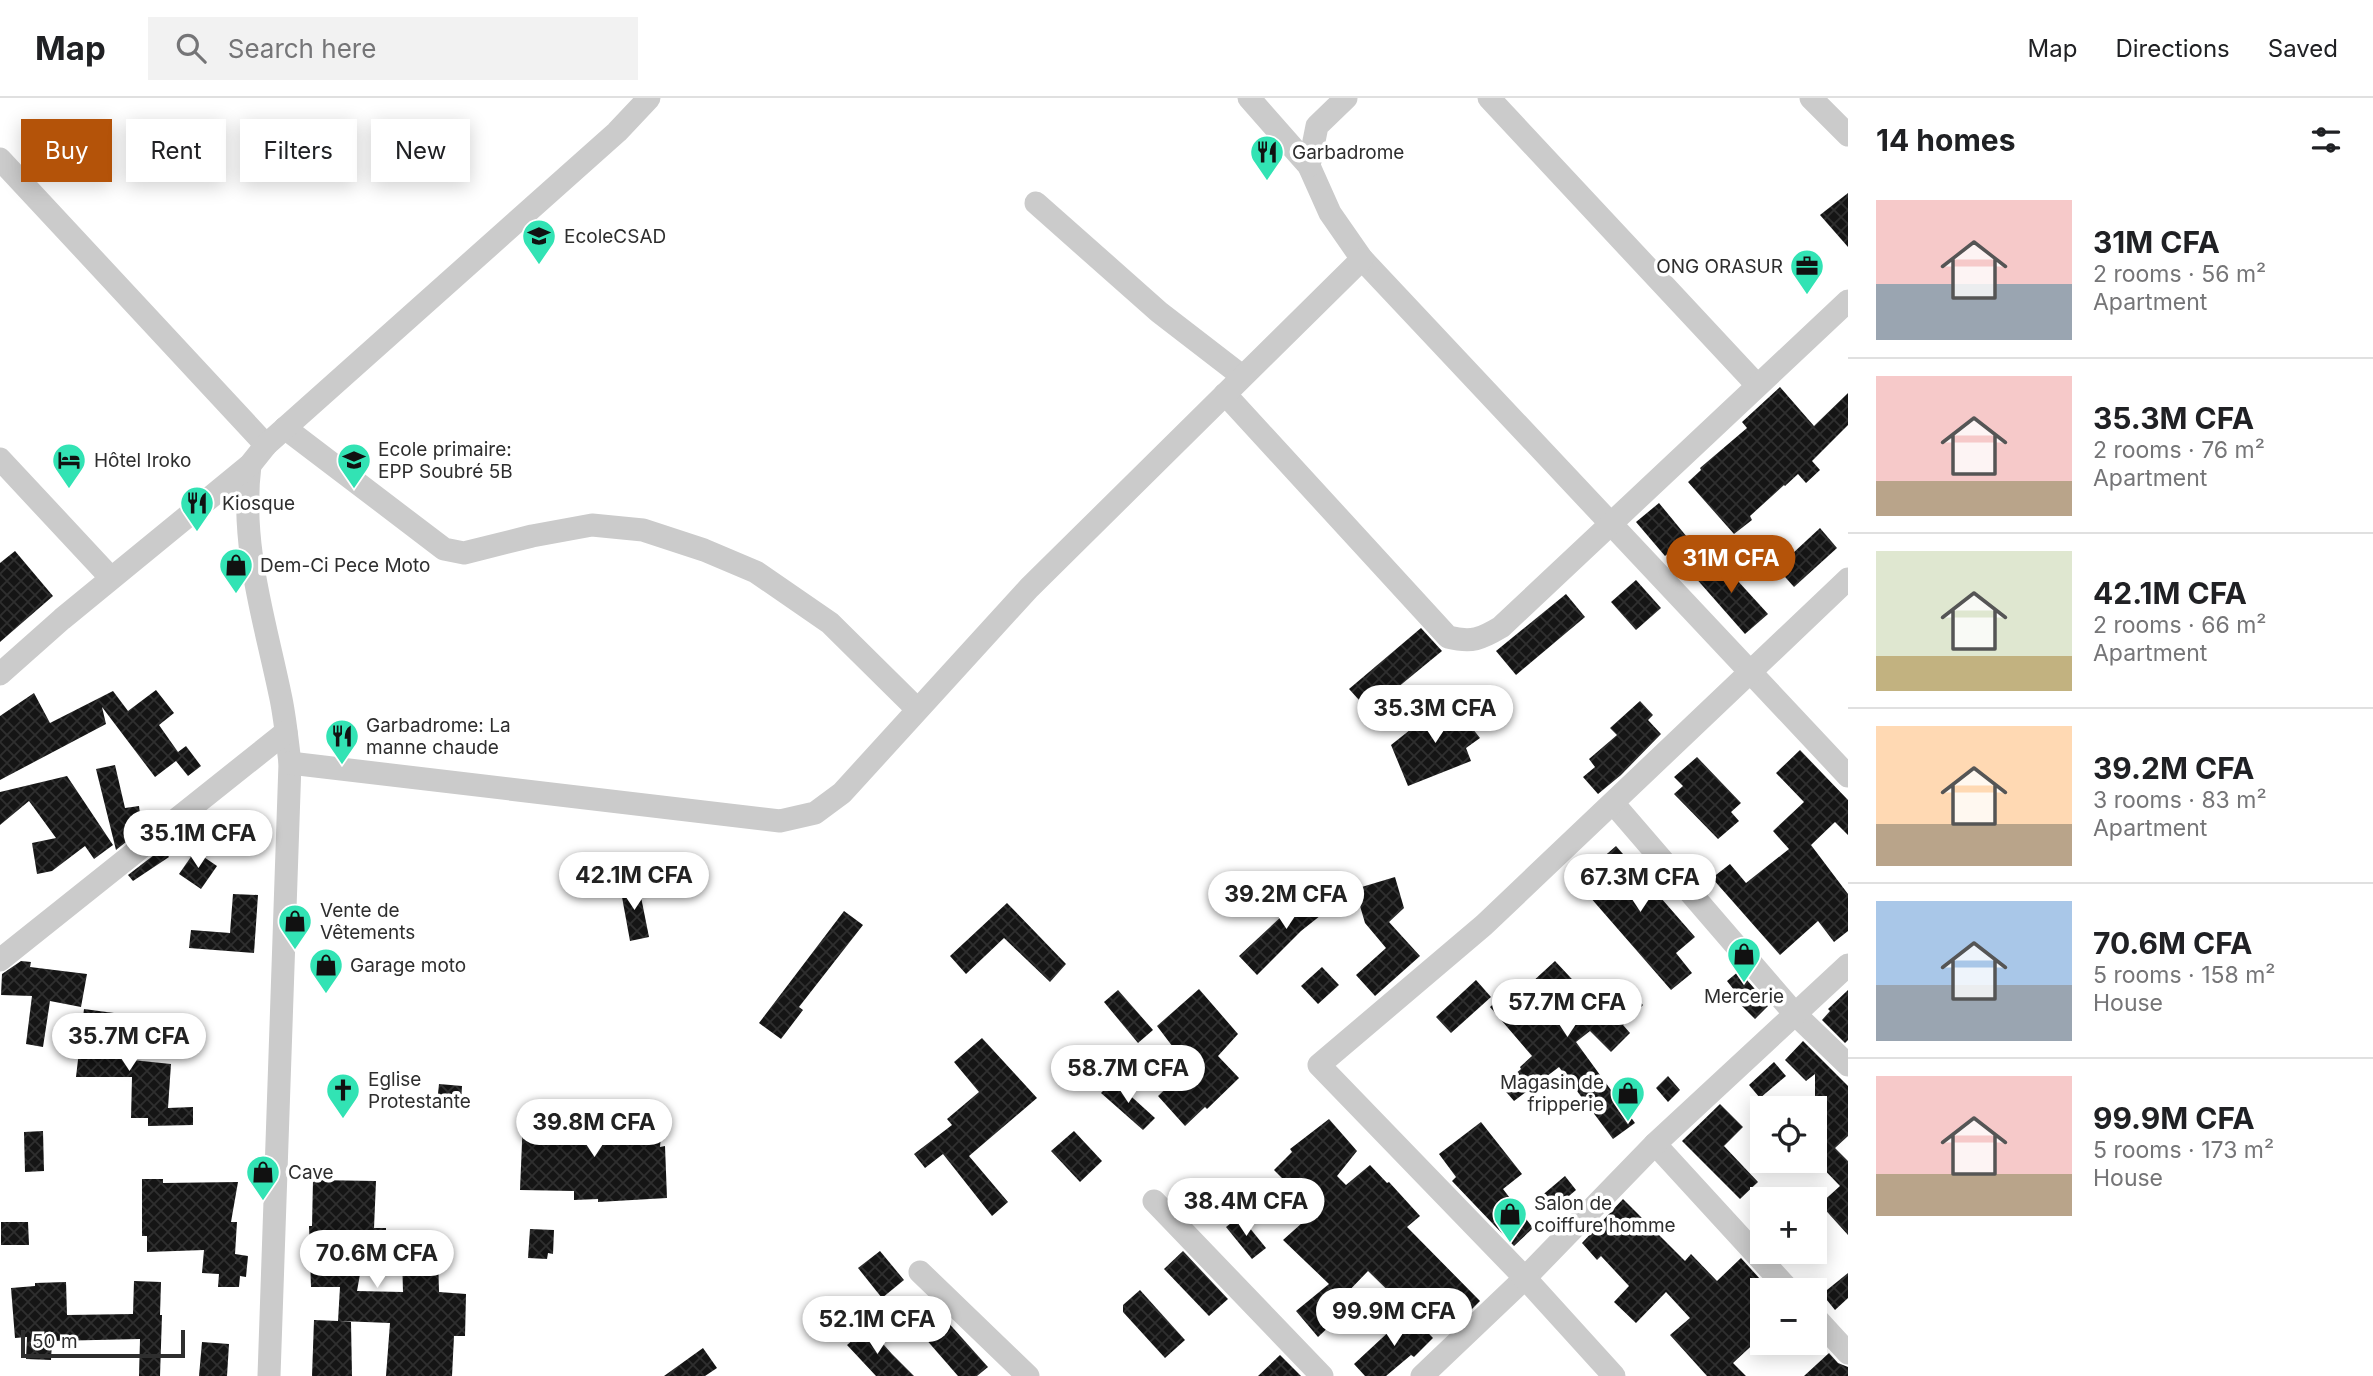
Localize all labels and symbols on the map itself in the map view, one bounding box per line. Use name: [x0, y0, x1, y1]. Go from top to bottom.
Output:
restaurant icon: Garbadrome: [1248, 133, 1286, 182]
place label: Garbadrome: [1292, 141, 1404, 164]
school or university icon: EcoleCSAD: [520, 217, 558, 266]
place label: EcoleCSAD: [564, 225, 666, 248]
office icon: ONG ORASUR: [1788, 247, 1826, 296]
place label: ONG ORASUR: [1656, 255, 1783, 278]
place label: Ecole primaire: EPP Soubré 5B: [378, 438, 513, 483]
hotel icon: Hôtel Iroko: [50, 441, 88, 490]
school or university icon: Ecole primaire: EPP Soubré 5B: [335, 441, 373, 490]
place label: Hôtel Iroko: [94, 449, 191, 472]
restaurant icon: Kiosque: [178, 484, 216, 533]
place label: Kiosque: [222, 492, 295, 515]
pin: 31M CFA: [1666, 536, 1796, 595]
shop icon: Dem-Ci Pece Moto: [217, 546, 255, 595]
place label: Dem-Ci Pece Moto: [260, 554, 430, 577]
pin: 35.3M CFA: [1355, 686, 1515, 745]
place label: Garbadrome: La manne chaude: [366, 714, 511, 759]
restaurant icon: Garbadrome: La manne chaude: [323, 717, 361, 766]
pin: 35.1M CFA: [118, 810, 278, 870]
pin: 42.1M CFA: [554, 852, 714, 912]
pin: 67.3M CFA: [1560, 854, 1720, 914]
pin: 39.2M CFA: [1206, 872, 1366, 931]
place label: Vente de Vêtements: [320, 899, 415, 944]
shop icon: Vente de Vêtements: [276, 902, 314, 951]
shop icon: Mercerie: [1725, 935, 1763, 984]
shop icon: Garage moto: [307, 946, 345, 995]
place label: Garage moto: [350, 954, 466, 977]
pin: 57.7M CFA: [1487, 979, 1647, 1039]
place label: Mercerie: [1704, 985, 1784, 1008]
pin: 35.7M CFA: [49, 1014, 209, 1073]
pin: 58.7M CFA: [1048, 1046, 1208, 1105]
place label: Eglise Protestante: [368, 1068, 471, 1113]
church icon: Eglise Protestante: [324, 1071, 362, 1120]
place label: Magasin de fripperie: [1500, 1071, 1604, 1116]
shop icon: Magasin de fripperie: [1609, 1074, 1647, 1123]
pin: 39.8M CFA: [514, 1100, 674, 1159]
shop icon: Cave: [244, 1153, 282, 1202]
place label: Cave: [288, 1161, 334, 1184]
pin: 38.4M CFA: [1166, 1178, 1326, 1238]
place label: Salon de coiffure homme: [1534, 1192, 1676, 1237]
shop icon: Salon de coiffure homme: [1491, 1195, 1529, 1244]
pin: 70.6M CFA: [297, 1230, 457, 1290]
pin: 99.9M CFA: [1314, 1288, 1474, 1348]
pin: 52.1M CFA: [797, 1296, 957, 1356]
scale bar: [21, 1327, 186, 1359]

